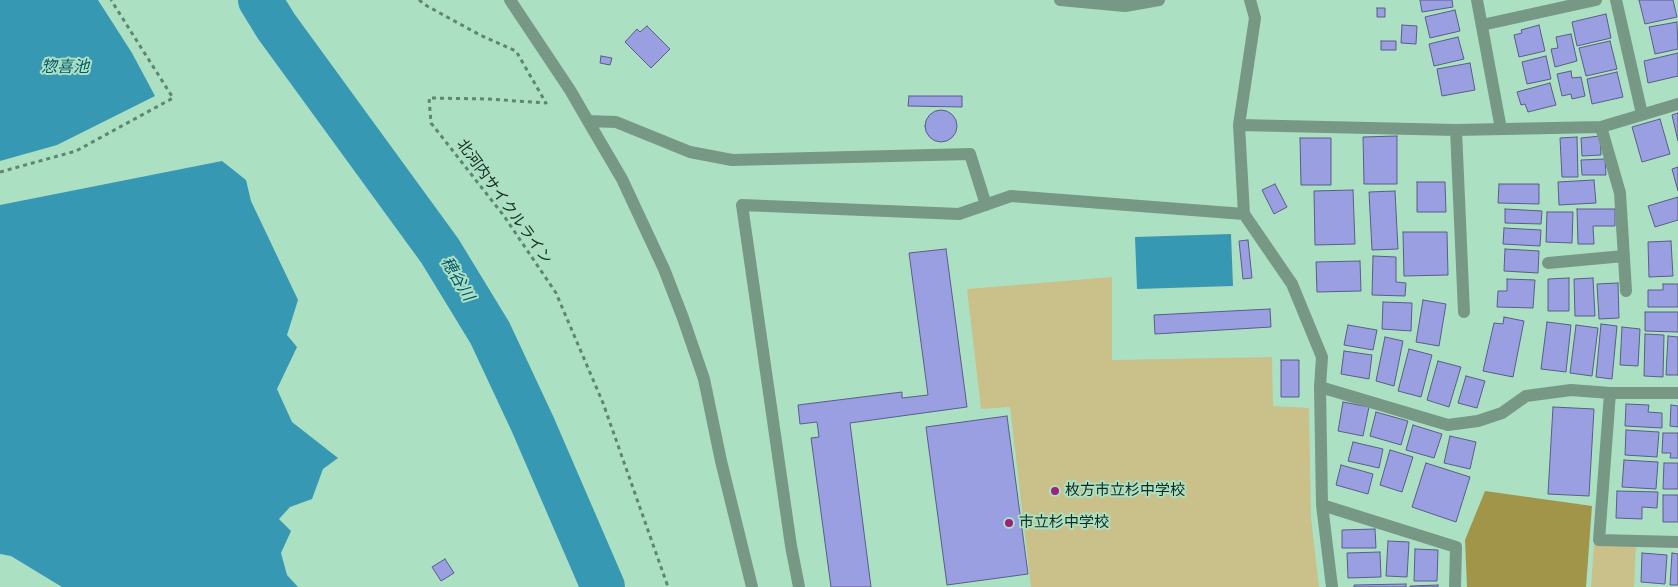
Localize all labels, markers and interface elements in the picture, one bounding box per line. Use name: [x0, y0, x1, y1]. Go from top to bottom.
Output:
water label: 惣喜池: [41, 58, 89, 78]
street label: 北河内サイクルライン: [453, 136, 555, 268]
water label: 穂谷川: [436, 253, 478, 305]
place label: 枚方市立杉中学校: [1065, 482, 1185, 500]
marker: 枚方市立杉中学校: [1049, 485, 1061, 497]
place label: 市立杉中学校: [1019, 514, 1109, 532]
marker: 市立杉中学校: [1003, 517, 1015, 529]

